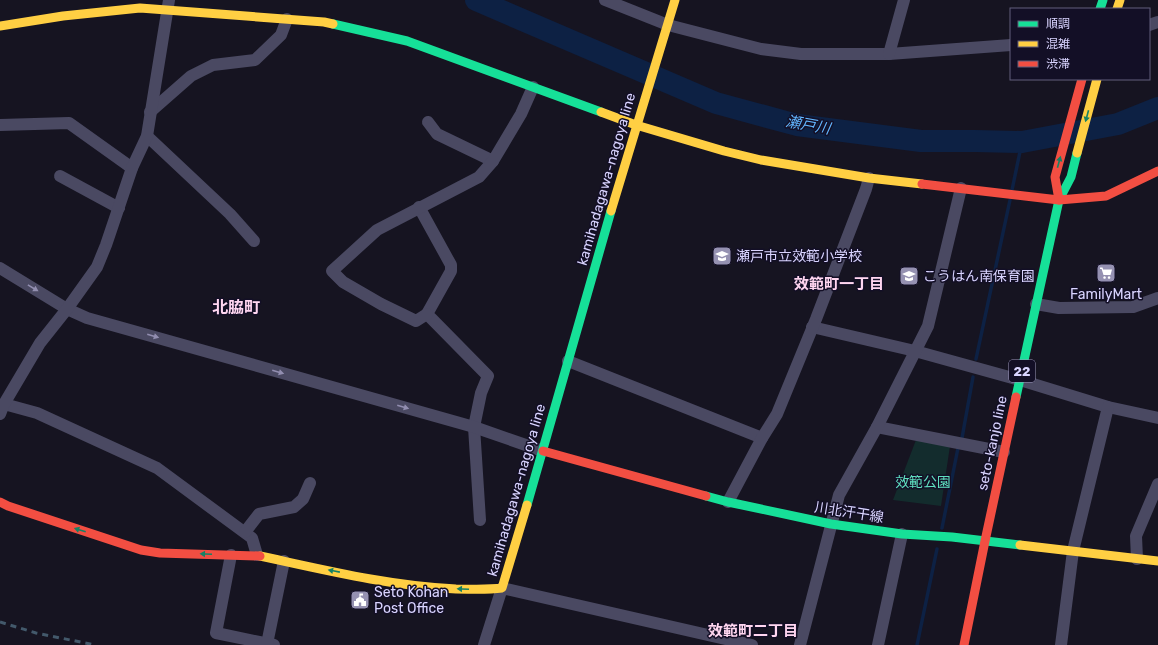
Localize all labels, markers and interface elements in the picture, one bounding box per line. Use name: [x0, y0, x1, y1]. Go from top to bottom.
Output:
legend: [1010, 8, 1150, 80]
text: 順調: [1046, 17, 1070, 31]
text: 混雑: [1046, 37, 1070, 51]
text: 渋滞: [1046, 57, 1070, 71]
street label: kamihadagawa-nagoya line: [574, 91, 639, 267]
one-way arrow: [1083, 110, 1089, 123]
water label: 瀬戸川: [784, 112, 834, 138]
one-way arrow: [1056, 156, 1062, 168]
school or university icon: 瀬戸市立效範小学校: [711, 245, 733, 267]
place label: 瀬戸市立效範小学校: [736, 248, 862, 265]
supermarket icon: FamilyMart: [1095, 262, 1117, 284]
school or university icon: こうはん南保育園: [898, 265, 920, 287]
place label: こうはん南保育園: [923, 268, 1035, 285]
district label: 效範町一丁目: [794, 275, 884, 293]
one-way arrow: [27, 285, 39, 292]
place label: FamilyMart: [1070, 286, 1143, 303]
district label: 北脇町: [212, 298, 260, 317]
one-way arrow: [147, 333, 159, 339]
road number: 22: [1009, 360, 1035, 382]
one-way arrow: [273, 369, 285, 375]
street label: seto-kanjo line: [974, 394, 1011, 492]
street label: kamihadagawa-nagoya line: [484, 402, 549, 578]
one-way arrow: [398, 404, 410, 410]
park label: 效範公園: [895, 474, 951, 491]
street label: 川北汗干線: [813, 499, 885, 526]
one-way arrow: [73, 526, 85, 532]
one-way arrow: [199, 551, 212, 557]
one-way arrow: [328, 568, 340, 574]
place label: Seto Kohan Post Office: [374, 584, 448, 617]
one-way arrow: [456, 586, 469, 592]
public building icon: Seto Kohan Post Office: [349, 589, 371, 611]
district label: 效範町二丁目: [708, 622, 798, 640]

